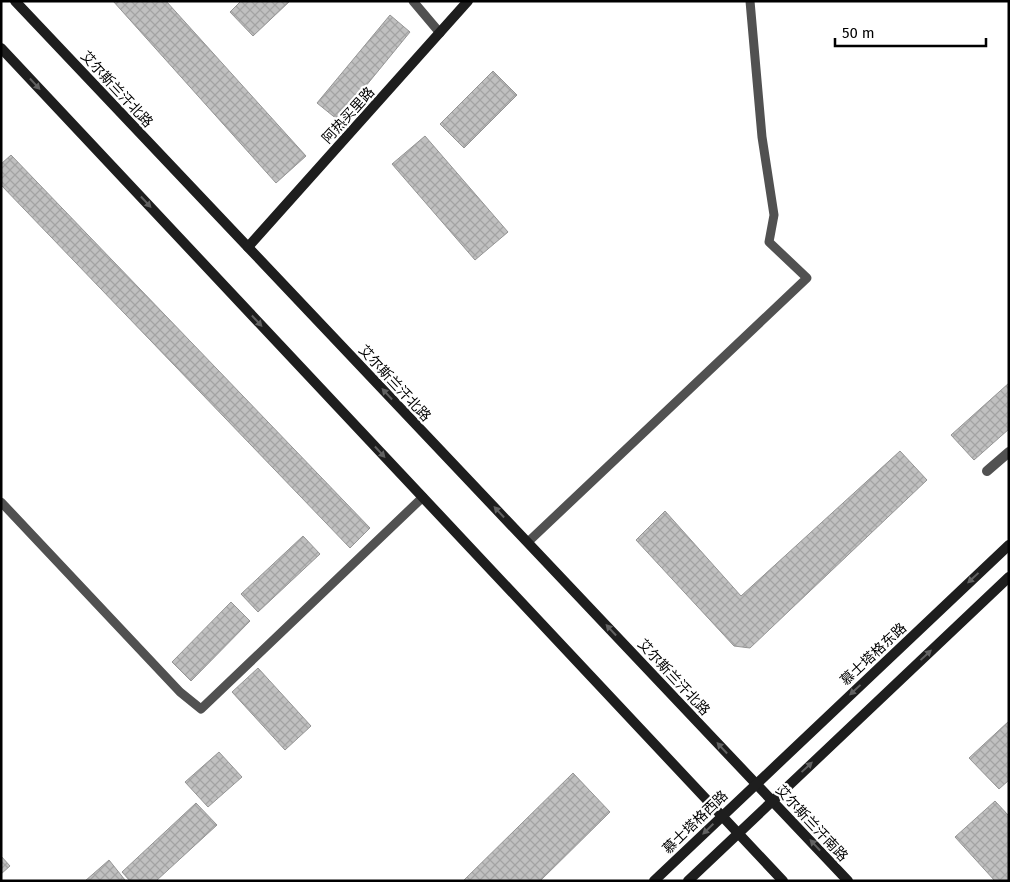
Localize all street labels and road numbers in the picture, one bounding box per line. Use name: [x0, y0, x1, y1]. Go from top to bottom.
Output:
street label: 艾尔斯兰汗北路: [77, 48, 156, 131]
street label: 阿热买里路: [319, 84, 378, 147]
street label: 艾尔斯兰汗北路: [355, 342, 434, 425]
street label: 慕士塔格东路: [837, 620, 910, 689]
street label: 艾尔斯兰汗北路: [634, 636, 713, 719]
street label: 艾尔斯兰汗南路: [772, 782, 851, 865]
street label: 慕士塔格西路: [659, 787, 731, 858]

